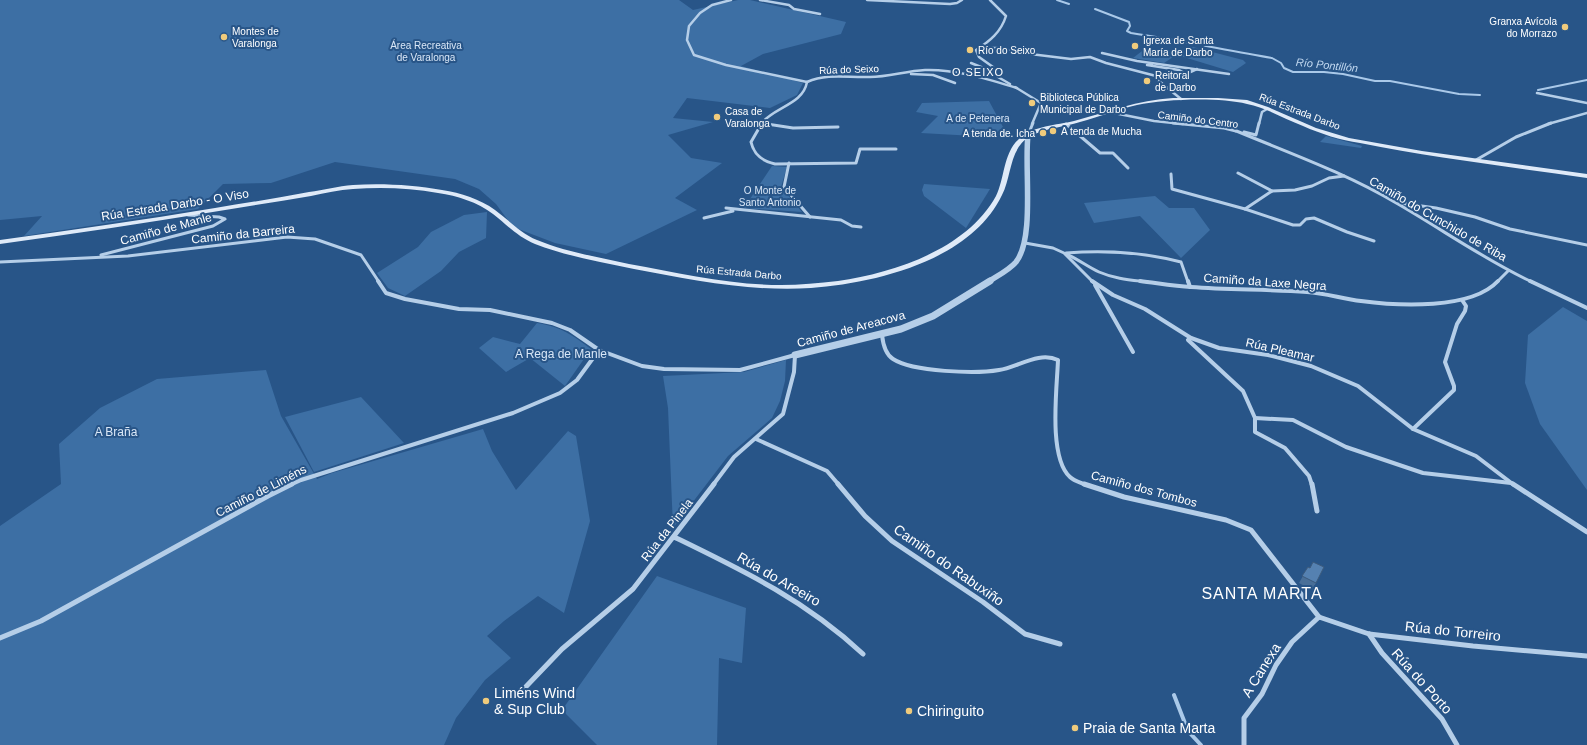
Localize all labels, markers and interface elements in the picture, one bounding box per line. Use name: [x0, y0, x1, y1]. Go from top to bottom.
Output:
place label: Granxa Avícola do Morrazo: [1489, 16, 1557, 39]
marker: Granxa Avícola do Morrazo: [1560, 22, 1570, 32]
place label: Montes de Varalonga: [232, 26, 279, 49]
marker: Montes de Varalonga: [219, 32, 229, 42]
place label: Igrexa de Santa María de Darbo: [1143, 35, 1214, 58]
park label: Área Recreativa de Varalonga: [390, 39, 462, 63]
marker: Igrexa de Santa María de Darbo: [1130, 41, 1140, 51]
marker: Río do Seixo: [965, 45, 975, 55]
place label: Río do Seixo: [978, 45, 1036, 56]
water label: Río Pontillón: [1295, 56, 1359, 74]
street label: Rúa do Seixo: [819, 63, 880, 76]
district label: O SEIXO: [952, 66, 1004, 78]
place label: Reitoral de Darbo: [1155, 70, 1197, 93]
marker: Reitoral de Darbo: [1142, 76, 1152, 86]
street label: Rúa Estrada Darbo: [1258, 91, 1342, 132]
place label: Biblioteca Pública Municipal de Darbo: [1040, 92, 1127, 115]
marker: Biblioteca Pública Municipal de Darbo: [1027, 98, 1037, 108]
place label: Casa de Varalonga: [725, 106, 770, 129]
street label: Camiño do Centro: [1157, 109, 1239, 130]
marker: Casa de Varalonga: [712, 112, 722, 122]
park label: A de Petenera: [946, 113, 1010, 124]
marker: A tenda de Mucha: [1048, 126, 1058, 136]
place label: A tenda de Mucha: [1061, 126, 1142, 137]
place label: A tenda de. Icha: [963, 128, 1035, 139]
marker: A tenda de. Icha: [1038, 128, 1048, 138]
street label: Camiño do Cunchido de Riba: [1367, 174, 1510, 264]
park label: O Monte de Santo Antonio: [739, 185, 802, 208]
street label: Rúa Estrada Darbo - O Viso: [100, 186, 250, 224]
street label: Camiño de Manle: [119, 210, 214, 248]
street label: Camiño da Barreira: [191, 222, 296, 246]
street label: Rúa Estrada Darbo: [696, 263, 783, 282]
street label: Camiño da Laxe Negra: [1203, 271, 1327, 293]
street label: Camiño de Areacova: [795, 308, 907, 350]
street label: Rúa Pleamar: [1244, 335, 1316, 365]
park label: A Rega de Manle: [515, 347, 607, 361]
park label: A Braña: [95, 425, 138, 439]
street label: Camiño de Liméns: [213, 462, 309, 520]
street label: Camiño dos Tombos: [1089, 468, 1199, 510]
street label: Rúa da Pinela: [638, 496, 696, 564]
street label: Camiño do Rabuxiño: [891, 521, 1007, 609]
street label: Rúa do Areeiro: [735, 549, 824, 609]
district label: SANTA MARTA: [1201, 585, 1323, 602]
street label: Rúa do Torreiro: [1404, 618, 1502, 644]
street label: A Canexa: [1238, 640, 1284, 700]
street label: Rúa do Porto: [1388, 645, 1456, 717]
place label: Liméns Wind & Sup Club: [494, 685, 575, 717]
marker: Liméns Wind & Sup Club: [481, 696, 491, 706]
place label: Chiringuito: [917, 703, 984, 719]
marker: Chiringuito: [904, 706, 914, 716]
place label: Praia de Santa Marta: [1083, 720, 1216, 736]
marker: Praia de Santa Marta: [1070, 723, 1080, 733]

